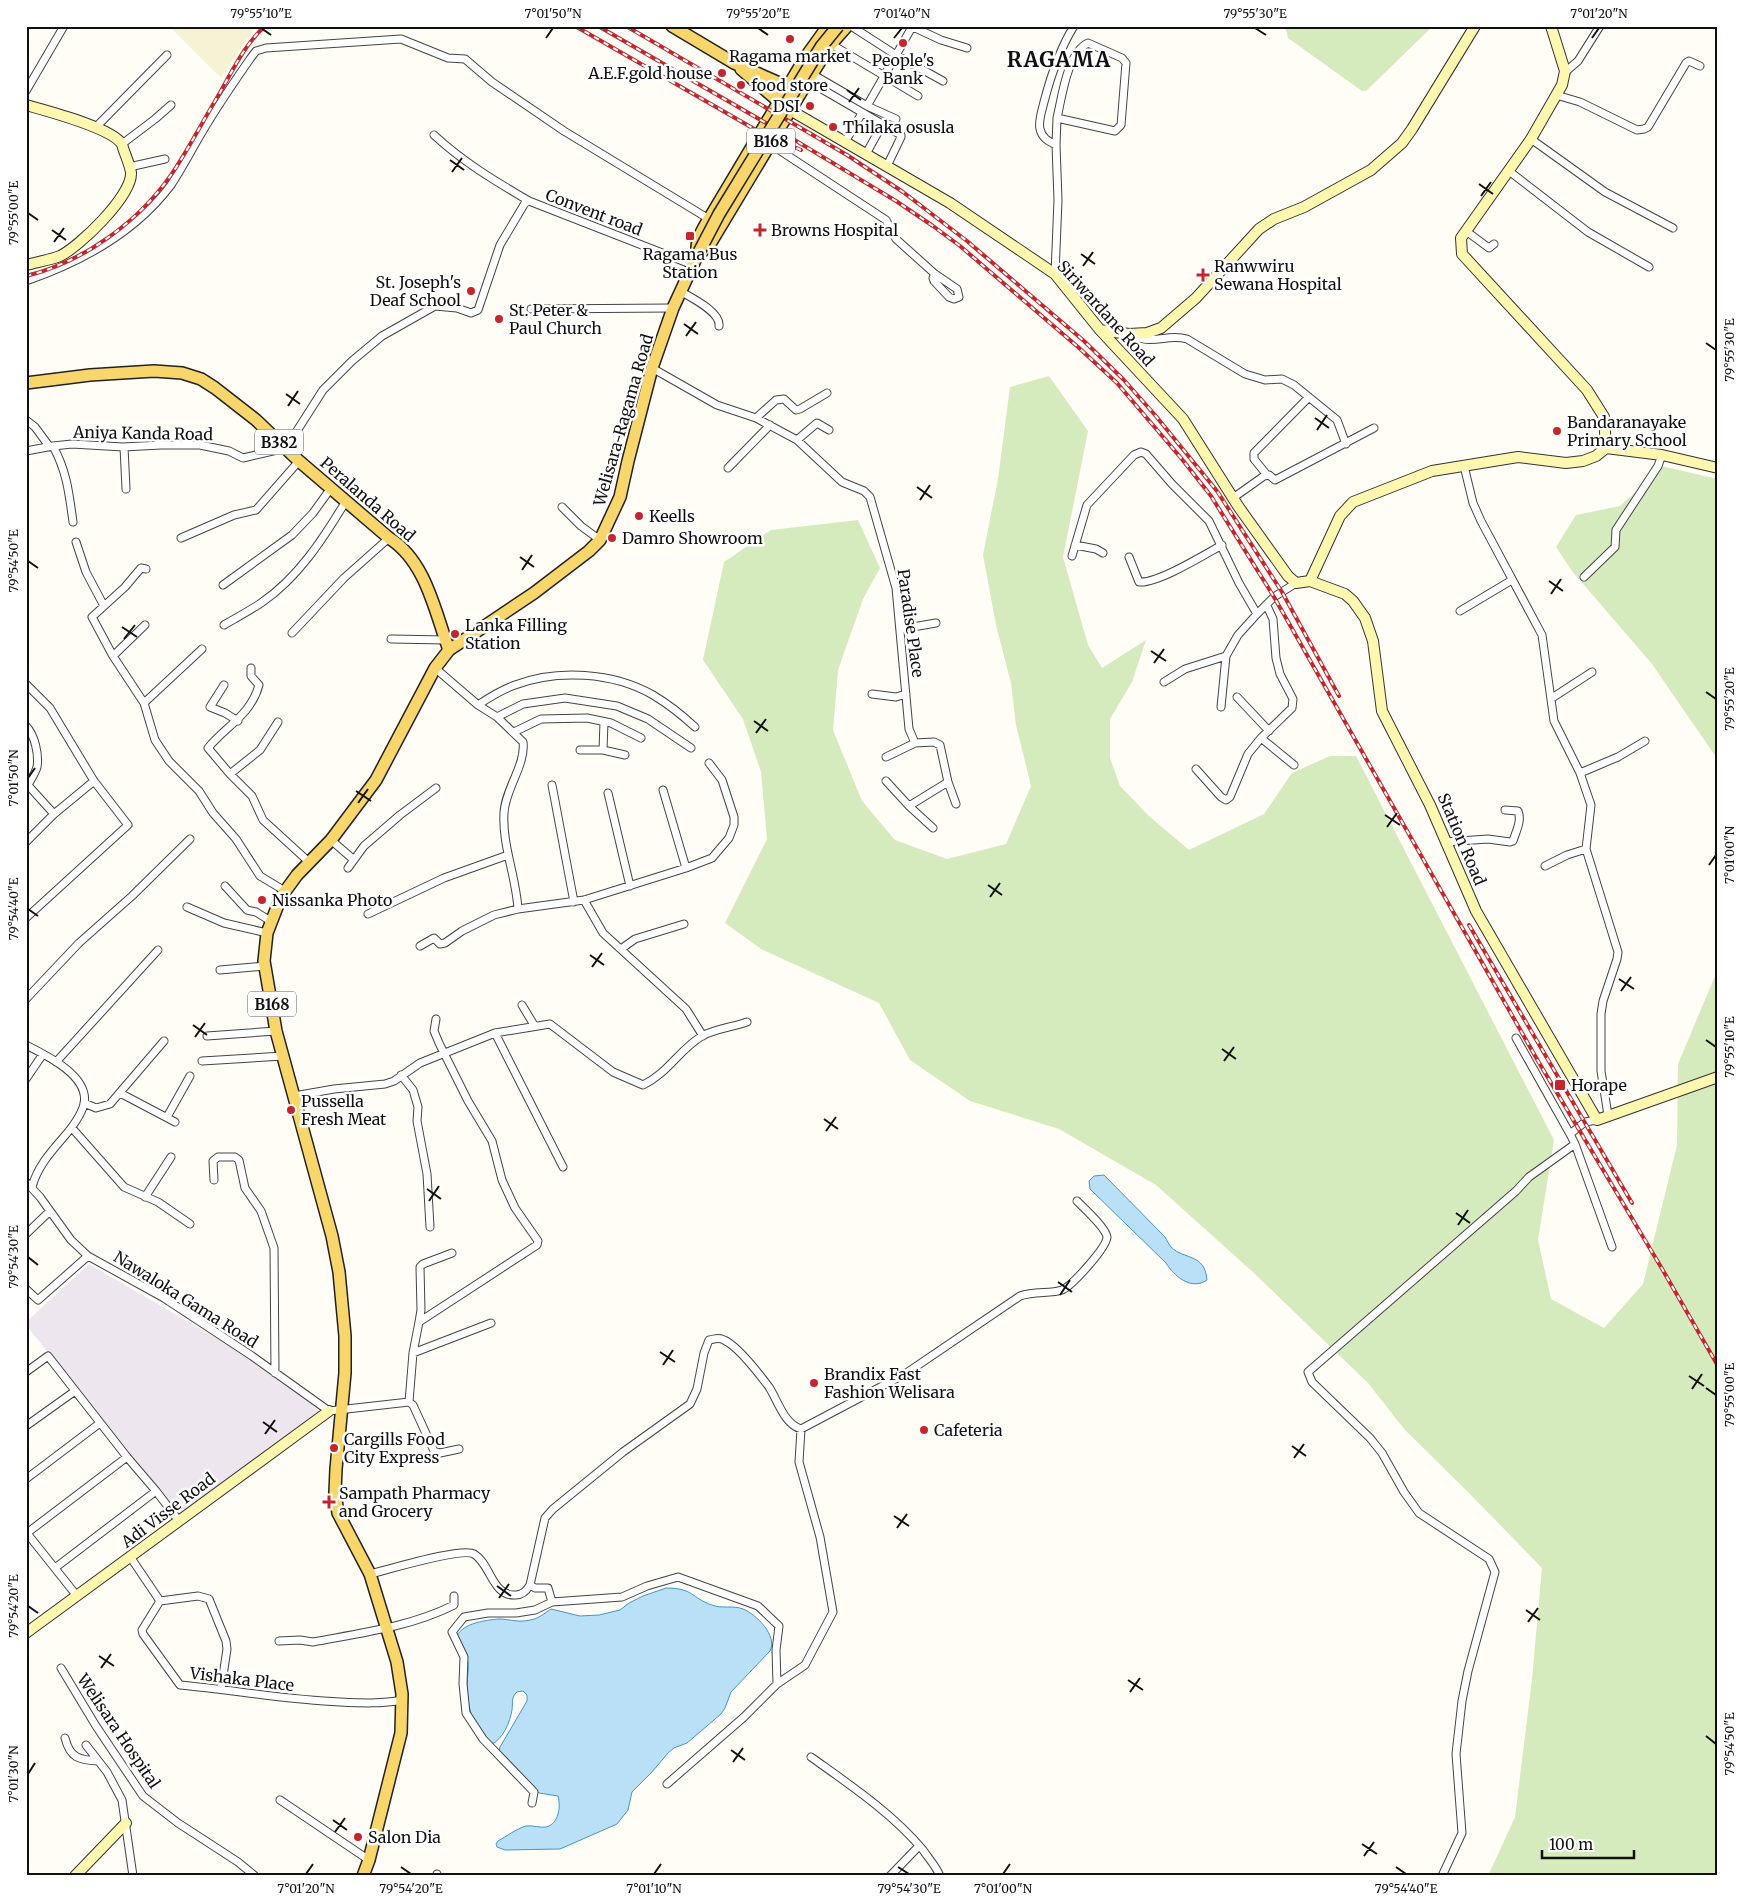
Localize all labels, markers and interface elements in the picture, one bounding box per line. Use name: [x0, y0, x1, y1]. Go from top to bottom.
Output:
text: 79°55'10"E: [230, 6, 292, 21]
text: 7°01'50"N: [525, 6, 582, 21]
text: 79°55'20"E: [726, 6, 790, 21]
text: 7°01'40"N: [874, 6, 931, 21]
text: 79°55'30"E: [1223, 6, 1287, 21]
text: 7°01'20"N: [1570, 6, 1628, 21]
marker: Ragama market: [784, 33, 796, 45]
marker: People's Bank: [897, 37, 909, 49]
place label: Ragama market: [729, 46, 852, 66]
district label: RAGAMA: [1007, 46, 1111, 73]
place label: People's Bank: [872, 50, 934, 88]
place label: A.E.F.gold house: [587, 63, 712, 83]
marker: A.E.F.gold house: [716, 67, 728, 79]
place label: food store: [751, 75, 828, 95]
marker: food store: [735, 79, 747, 91]
place label: DSI: [773, 96, 800, 116]
marker: DSI: [804, 100, 816, 112]
place label: Thilaka osusla: [843, 117, 955, 137]
marker: Thilaka osusla: [827, 121, 839, 133]
road number: B168: [747, 128, 795, 154]
text: 79°55'00"E: [6, 181, 21, 245]
street label: Convent road: [543, 184, 646, 240]
place label: Browns Hospital: [771, 220, 898, 240]
marker: Browns Hospital: [753, 223, 767, 237]
marker: Ragama Bus Station: [684, 230, 696, 242]
place label: Ragama Bus Station: [643, 244, 738, 282]
street label: Siriwardane Road: [1053, 256, 1159, 370]
place label: Ranwwiru Sewana Hospital: [1214, 256, 1342, 294]
marker: Ranwwiru Sewana Hospital: [1196, 268, 1210, 282]
place label: St. Joseph's Deaf School: [370, 272, 461, 310]
marker: St. Joseph's Deaf School: [465, 285, 477, 297]
place label: St. Peter & Paul Church: [509, 300, 602, 338]
marker: St. Peter & Paul Church: [493, 313, 505, 325]
text: 79°55'30"E: [1722, 318, 1737, 382]
street label: Welisara-Ragama Road: [589, 331, 657, 509]
place label: Bandaranayake Primary School: [1567, 412, 1687, 450]
street label: Aniya Kanda Road: [72, 422, 214, 444]
marker: Bandaranayake Primary School: [1551, 425, 1563, 437]
road number: B382: [255, 430, 303, 454]
street label: Peralanda Road: [316, 452, 420, 546]
place label: Keells: [649, 506, 695, 526]
marker: Keells: [633, 510, 645, 522]
place label: Damro Showroom: [622, 528, 763, 548]
text: 79°54'50"E: [6, 529, 21, 593]
marker: Damro Showroom: [606, 532, 618, 544]
street label: Paradise Place: [893, 568, 929, 678]
place label: Lanka Filling Station: [465, 615, 567, 653]
marker: Lanka Filling Station: [449, 628, 461, 640]
text: 79°55'20"E: [1722, 667, 1737, 731]
text: 7°01'50"N: [6, 749, 21, 806]
street label: Station Road: [1434, 790, 1491, 888]
text: 7°01'00"N: [1722, 825, 1737, 884]
text: 79°54'40"E: [6, 877, 21, 940]
place label: Nissanka Photo: [272, 890, 392, 910]
marker: Nissanka Photo: [256, 894, 268, 906]
road number: B168: [248, 992, 296, 1016]
text: 79°55'10"E: [1722, 1016, 1737, 1078]
place label: Horape: [1571, 1075, 1627, 1095]
marker: Horape: [1553, 1078, 1567, 1092]
place label: Pussella Fresh Meat: [301, 1091, 387, 1129]
marker: Pussella Fresh Meat: [285, 1104, 297, 1116]
text: 79°54'30"E: [6, 1225, 21, 1289]
street label: Nawaloka Gama Road: [110, 1246, 262, 1352]
text: 79°55'00"E: [1722, 1363, 1737, 1427]
place label: Brandix Fast Fashion Welisara: [824, 1364, 955, 1402]
marker: Brandix Fast Fashion Welisara: [808, 1377, 820, 1389]
place label: Cafeteria: [934, 1420, 1003, 1440]
marker: Cafeteria: [918, 1424, 930, 1436]
place label: Cargills Food City Express: [344, 1429, 445, 1467]
marker: Cargills Food City Express: [328, 1442, 340, 1454]
street label: Adi Visse Road: [116, 1468, 219, 1552]
place label: Sampath Pharmacy and Grocery: [339, 1483, 491, 1521]
marker: Sampath Pharmacy and Grocery: [323, 1496, 335, 1508]
text: 79°54'20"E: [6, 1574, 21, 1638]
street label: Vishaka Place: [188, 1663, 295, 1695]
street label: Welisara Hospital: [73, 1669, 165, 1792]
text: 79°54'50"E: [1722, 1712, 1737, 1776]
text: 7°01'30"N: [6, 1745, 21, 1803]
place label: Salon Dia: [368, 1827, 441, 1847]
scale bar: [1542, 1827, 1634, 1859]
marker: Salon Dia: [352, 1831, 364, 1843]
text: 100 m: [1549, 1835, 1593, 1854]
text: 7°01'20"N: [277, 1881, 335, 1896]
text: 79°54'20"E: [379, 1881, 443, 1896]
text: 7°01'10"N: [626, 1881, 682, 1896]
text: 79°54'30"E: [877, 1881, 941, 1896]
text: 7°01'00"N: [974, 1881, 1033, 1896]
text: 79°54'40"E: [1375, 1881, 1438, 1896]

